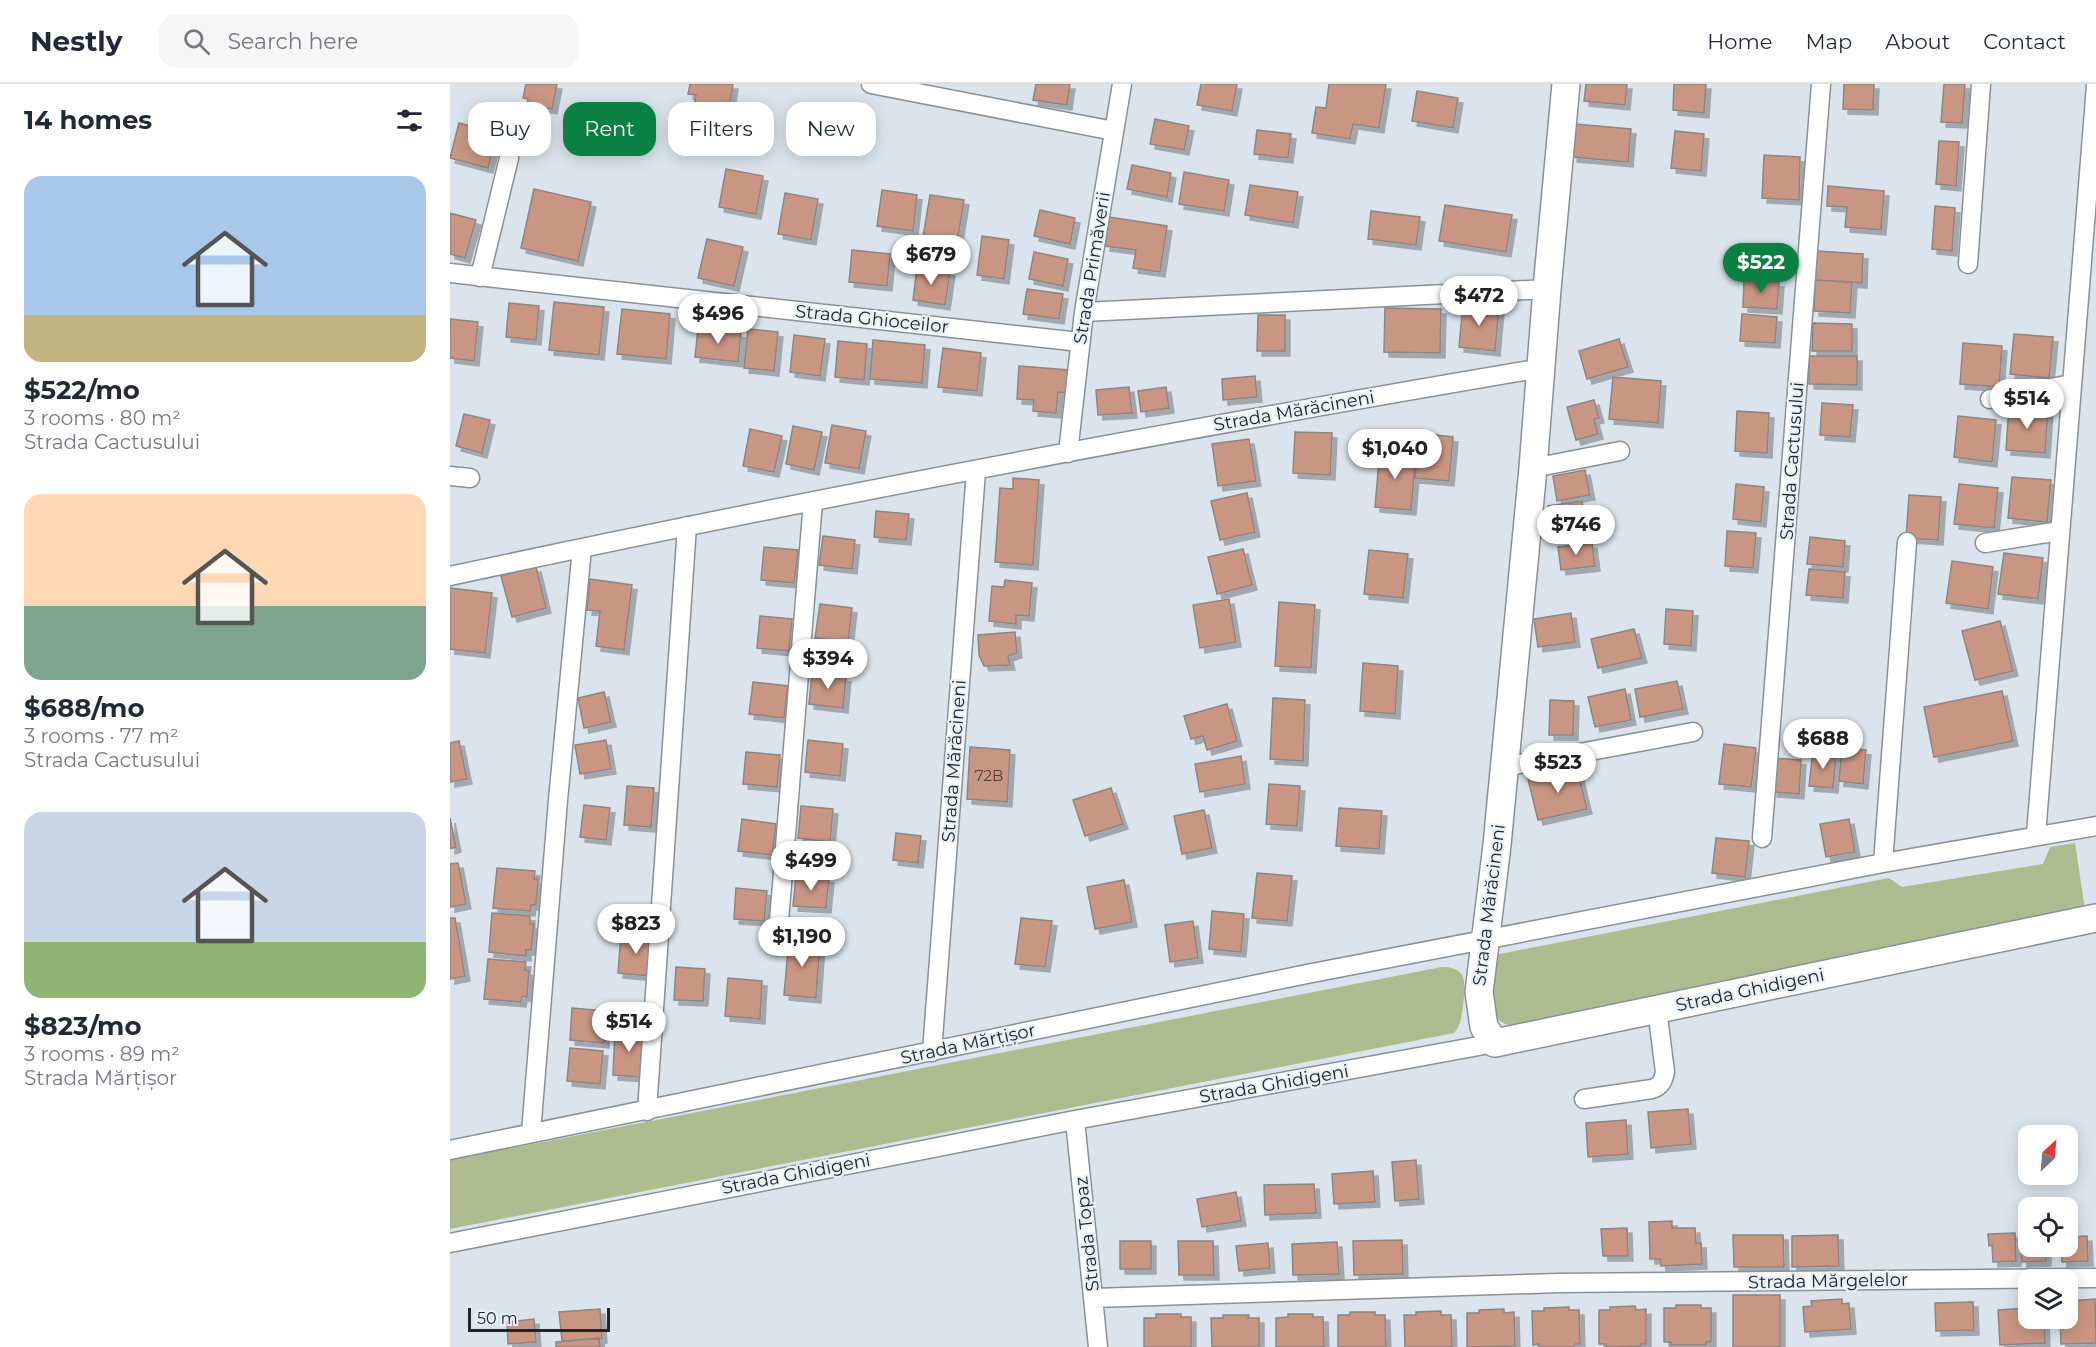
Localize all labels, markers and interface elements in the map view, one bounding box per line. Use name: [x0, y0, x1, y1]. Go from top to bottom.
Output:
search box: [159, 14, 579, 68]
text: Nestly: [30, 24, 123, 58]
icon: search: [180, 25, 213, 58]
text: Search here: [228, 28, 358, 55]
text: Home: [1707, 29, 1772, 54]
text: Map: [1805, 29, 1852, 54]
text: About: [1885, 29, 1950, 54]
text: Contact: [1983, 29, 2066, 54]
chip: Buy: [468, 102, 551, 156]
chip: Rent: [563, 102, 656, 156]
chip: Filters: [668, 102, 774, 156]
chip: New: [786, 102, 876, 156]
text: 14 homes: [24, 104, 152, 136]
icon: filters: [393, 104, 426, 137]
street label: Strada Primăverii: [1069, 190, 1115, 346]
icon: home: [171, 215, 279, 323]
pin: $679: [895, 235, 967, 286]
text: $679: [906, 242, 956, 266]
pin: $522: [1725, 243, 1797, 294]
text: $522: [1737, 250, 1785, 274]
pin: $472: [1443, 276, 1515, 327]
text: $472: [1454, 283, 1504, 307]
pin: $496: [682, 294, 754, 345]
street label: Strada Ghioceilor: [794, 300, 950, 338]
text: $496: [692, 301, 744, 325]
text: $522/mo: [24, 374, 140, 406]
pin: $514: [1991, 379, 2063, 430]
street label: Strada Cactusului: [1775, 381, 1809, 541]
street label: Strada Mărăcineni: [1212, 386, 1376, 436]
text: $514: [2004, 386, 2050, 410]
text: 3 rooms · 80 m²: [24, 406, 181, 430]
pin: $1,040: [1346, 429, 1444, 480]
text: Strada Cactusului: [24, 430, 200, 454]
text: $1,040: [1362, 436, 1428, 460]
pin: $746: [1540, 505, 1612, 556]
text: $746: [1551, 512, 1601, 536]
icon: home: [171, 533, 279, 641]
pin: $394: [792, 639, 864, 690]
text: $394: [802, 646, 854, 670]
street label: Strada Mărăcineni: [937, 679, 971, 843]
text: $688/mo: [24, 692, 144, 724]
pin: $688: [1787, 719, 1859, 770]
text: 3 rooms · 77 m²: [24, 724, 179, 748]
text: $688: [1797, 726, 1849, 750]
pin: $523: [1522, 743, 1594, 794]
text: Strada Cactusului: [24, 748, 200, 772]
text: $523: [1534, 750, 1582, 774]
house number: 72B: [975, 766, 1003, 785]
street label: Strada Mărăcineni: [1468, 823, 1510, 987]
pin: $499: [775, 841, 847, 892]
text: $499: [785, 848, 837, 872]
icon: home: [171, 851, 279, 959]
pin: $823: [600, 904, 672, 955]
text: $823: [611, 911, 661, 935]
pin: $1,190: [753, 917, 851, 968]
text: $1,190: [772, 924, 832, 948]
street label: Strada Ghidigeni: [1674, 964, 1826, 1016]
pin: $514: [593, 1002, 665, 1053]
text: $514: [606, 1009, 652, 1033]
text: $823/mo: [24, 1010, 141, 1042]
street label: Strada Mărțișor: [898, 1019, 1038, 1070]
text: 3 rooms · 89 m²: [24, 1042, 180, 1066]
street label: Strada Ghidigeni: [1198, 1060, 1350, 1108]
text: Strada Mărțișor: [24, 1066, 177, 1090]
north arrow: [2018, 1125, 2078, 1185]
map controls: [2018, 1125, 2078, 1329]
street label: Strada Ghidigeni: [720, 1149, 872, 1199]
street label: Strada Topaz: [1070, 1175, 1104, 1293]
button: locate: [2018, 1197, 2078, 1257]
street label: Strada Mărgelelor: [1748, 1269, 1908, 1293]
button: layers: [2018, 1269, 2078, 1329]
scale bar: [468, 1305, 610, 1332]
text: 50 m: [477, 1309, 518, 1328]

